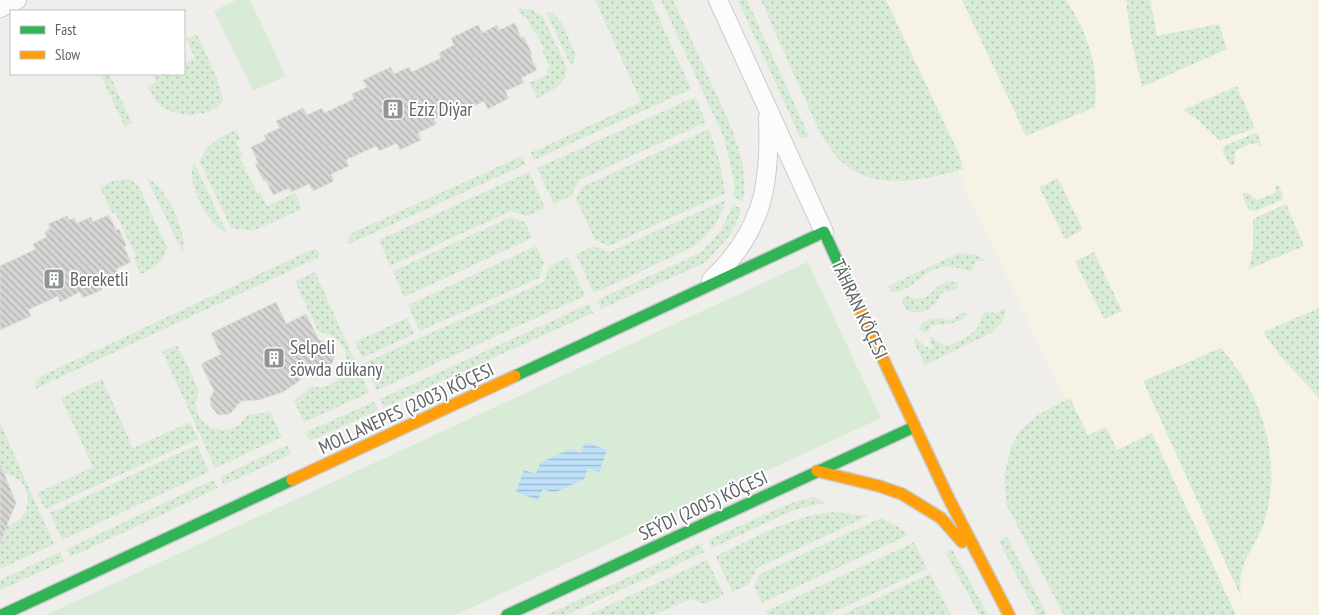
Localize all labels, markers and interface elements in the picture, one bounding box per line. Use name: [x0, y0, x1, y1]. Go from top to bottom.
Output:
legend: [10, 10, 185, 75]
text: Fast: [55, 20, 76, 39]
text: Slow: [55, 45, 80, 64]
building icon: Eziz Diýar: [381, 97, 405, 121]
place label: Eziz Diýar: [409, 97, 473, 121]
street label: TÄHRAN KÖÇESI: [826, 255, 894, 363]
building icon: Bereketli: [42, 267, 66, 291]
place label: Bereketli: [70, 267, 129, 291]
place label: Selpeli söwda dükany: [290, 335, 383, 381]
building icon: Selpeli söwda dükany: [262, 346, 286, 370]
street label: MOLLANEPES (2003) KÖÇESI: [315, 357, 497, 459]
street label: SEÝDI (2005) KÖÇESI: [635, 465, 771, 545]

